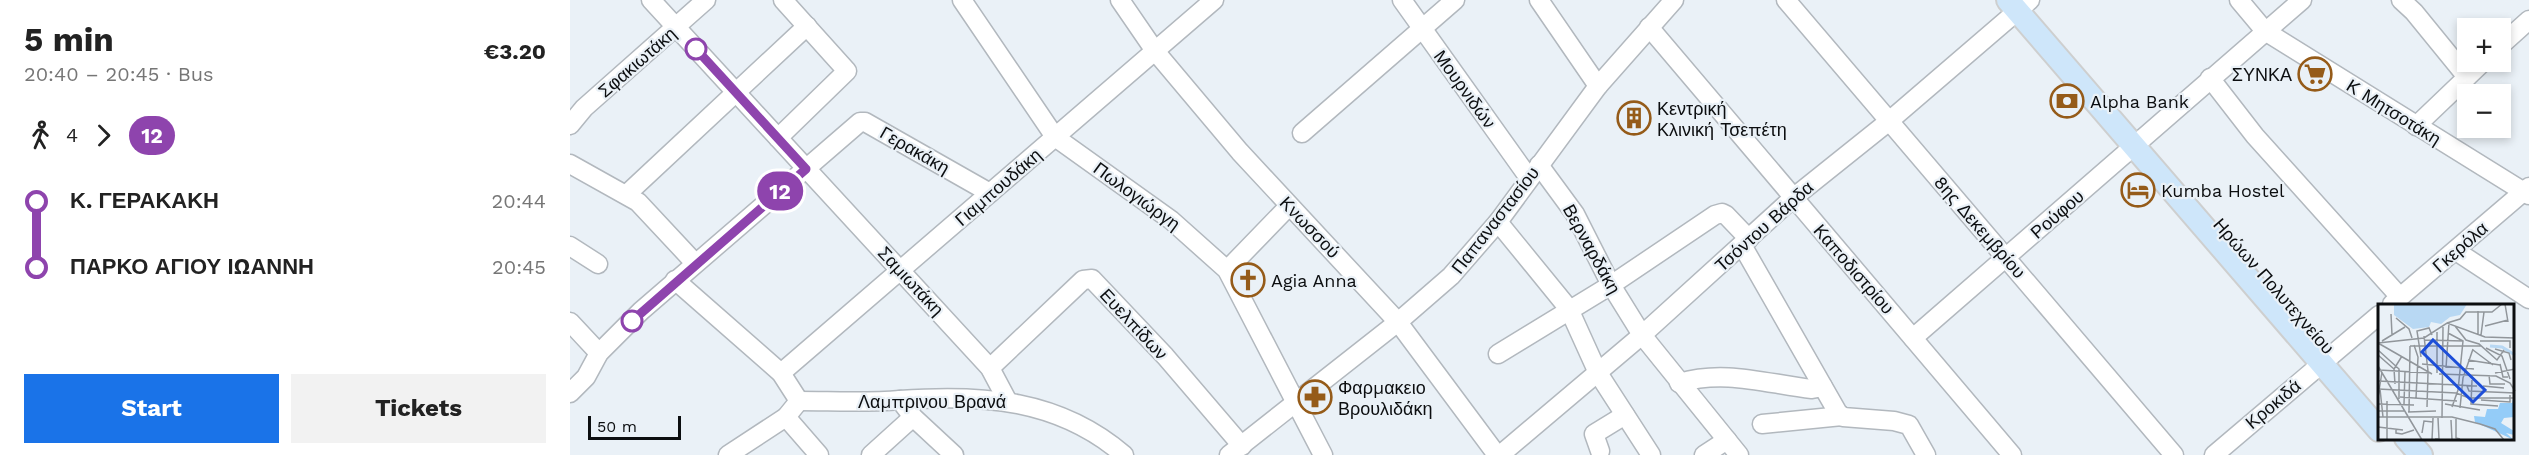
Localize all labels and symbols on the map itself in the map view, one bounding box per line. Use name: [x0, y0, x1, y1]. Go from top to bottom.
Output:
street label: Σφακιωτάκη: [594, 22, 680, 102]
unlabelled marker: [685, 38, 707, 60]
street label: Μουρνιδών: [1430, 46, 1500, 132]
supermarket icon: ΣΥΝΚΑ: [2297, 56, 2333, 92]
place label: ΣΥΝΚΑ: [2232, 64, 2292, 85]
street label: Κ Μητσοτάκη: [2343, 75, 2445, 149]
bank icon: Alpha Bank: [2049, 83, 2085, 119]
place label: Alpha Bank: [2090, 91, 2189, 112]
place label: Κεντρική Κλινική Τσεπέτη: [1657, 98, 1787, 140]
building icon: Κεντρική Κλινική Τσεπέτη: [1616, 100, 1652, 136]
street label: Γερακάκη: [877, 122, 953, 178]
street label: Γιαμπουδάκη: [951, 144, 1045, 230]
street label: Πωλογιώργη: [1090, 158, 1184, 234]
street label: Παπαναστασίου: [1447, 162, 1543, 278]
line badge: 12: [753, 172, 807, 210]
street label: 8ης Δεκεμβρίου: [1930, 172, 2030, 282]
hotel icon: Kumba Hostel: [2120, 172, 2156, 208]
street label: Τσόντου Βάρδα: [1710, 176, 1818, 276]
place label: Kumba Hostel: [2161, 180, 2285, 201]
street label: Ρούφου: [2026, 185, 2088, 243]
street label: Κνωσσού: [1276, 192, 1344, 262]
street label: Βερναρδάκη: [1559, 200, 1625, 298]
street label: Ηρώων Πολυτεχνείου: [2209, 214, 2339, 358]
street label: Γκερόλα: [2428, 217, 2492, 277]
street label: Καποδιστρίου: [1809, 220, 1899, 318]
street label: Σαμιωτάκη: [874, 242, 948, 320]
church icon: Agia Anna: [1230, 262, 1266, 298]
place label: Agia Anna: [1271, 270, 1357, 291]
street label: Ευελπίδων: [1096, 284, 1172, 364]
inset map: [2378, 304, 2514, 440]
unlabelled marker: [621, 310, 643, 332]
street label: Κροκιδά: [2241, 375, 2305, 433]
place label: Φαρμακειο Βρουλιδάκη: [1338, 377, 1433, 419]
pharmacy icon: Φαρμακειο Βρουλιδάκη: [1297, 379, 1333, 415]
street label: Λαμπρινου Βρανά: [858, 391, 1006, 412]
scale bar: [588, 413, 681, 440]

